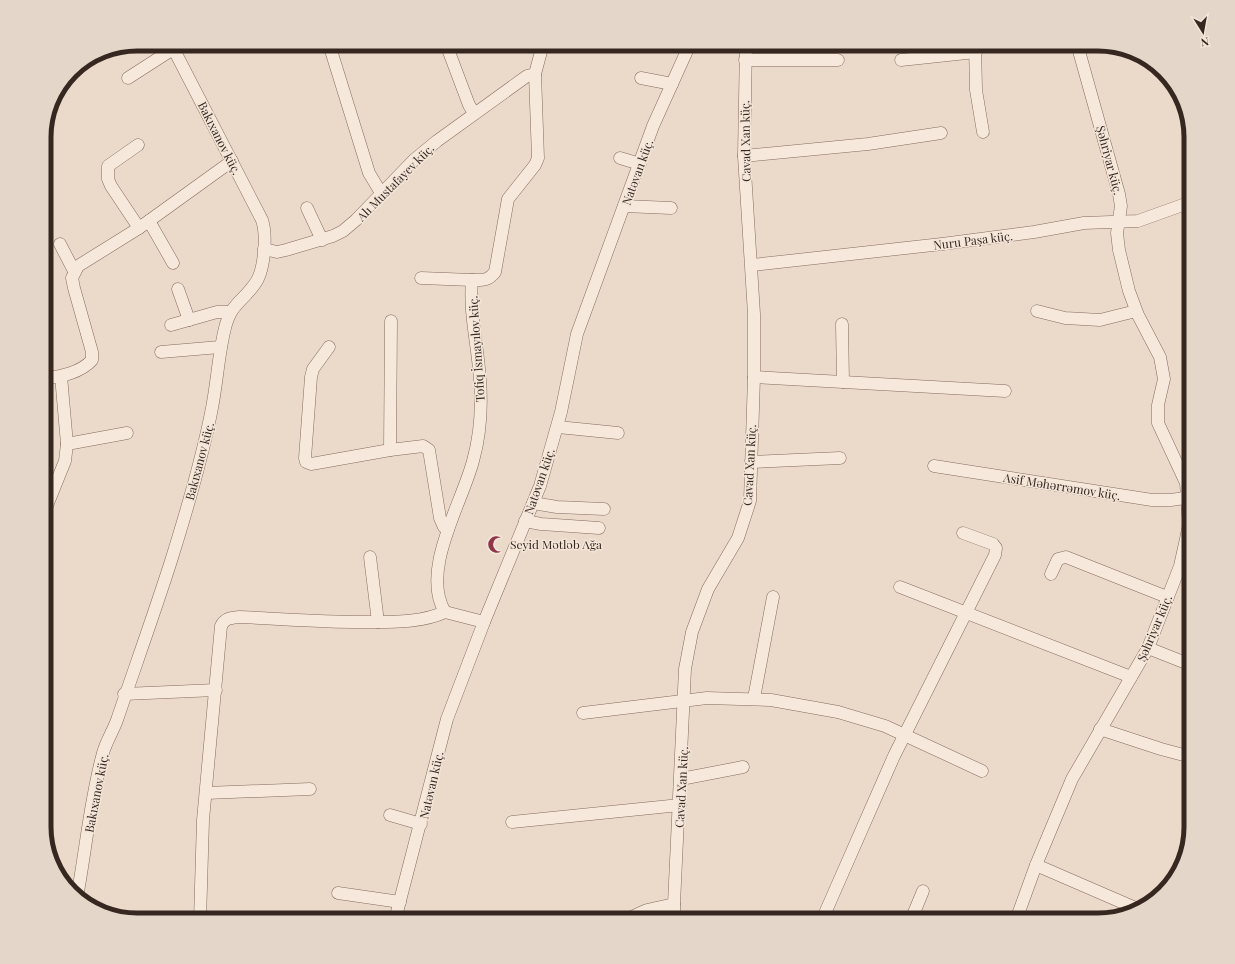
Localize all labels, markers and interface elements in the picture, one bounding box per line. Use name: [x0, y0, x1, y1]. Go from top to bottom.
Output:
north arrow: [1183, 12, 1223, 52]
text: N: [1200, 34, 1210, 50]
street label: Bakıxanov küç.: [195, 99, 245, 177]
street label: Cavad Xan küç.: [736, 100, 754, 182]
street label: Şəhriyar küç.: [1093, 124, 1127, 196]
street label: Natəvan küç.: [618, 137, 656, 207]
street label: Alı Mustafayev küç.: [352, 140, 437, 225]
street label: Nuru Paşa küç.: [932, 227, 1014, 253]
street label: Tofiq İsmayılov küç.: [464, 295, 488, 403]
street label: Bakıxanov küç.: [181, 420, 217, 502]
street label: Cavad Xan küç.: [739, 424, 759, 506]
street label: Natəvan küç.: [520, 446, 558, 516]
street label: Asif Məhərrəmov küç.: [1001, 469, 1122, 503]
mosque icon: Seyid Mətləb Ağa: [487, 534, 507, 554]
place label: Seyid Mətləb Ağa: [510, 536, 602, 552]
street label: Şəhriyar küç.: [1133, 592, 1175, 664]
street label: Cavad Xan küç.: [671, 746, 691, 828]
street label: Natəvan küç.: [415, 750, 447, 820]
street label: Bakıxanov küç.: [81, 752, 111, 834]

